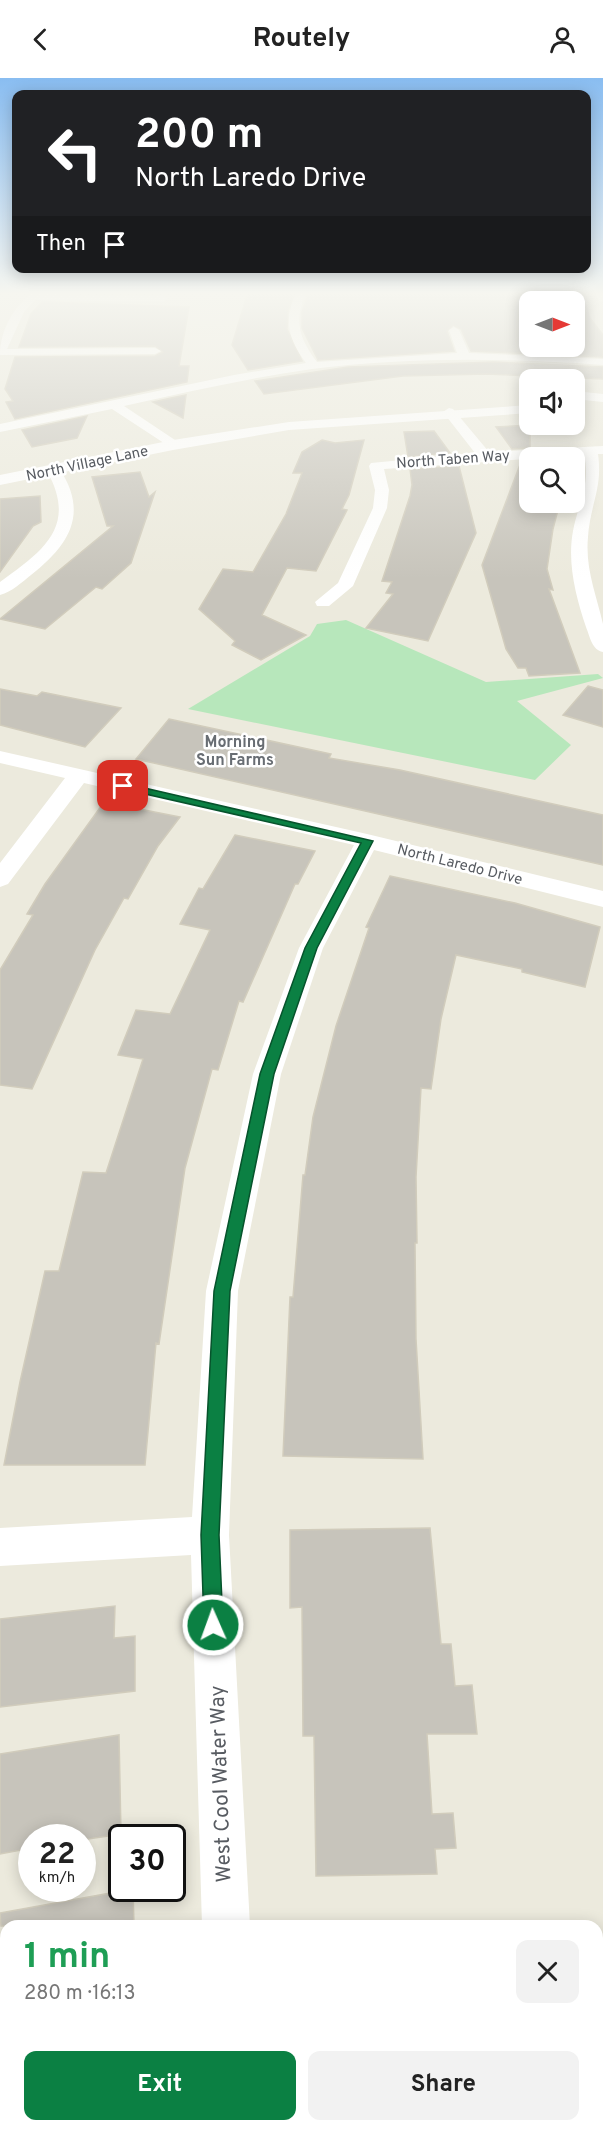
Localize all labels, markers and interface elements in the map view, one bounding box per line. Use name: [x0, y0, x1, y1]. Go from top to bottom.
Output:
text: Routely: [253, 22, 350, 56]
icon: back: [24, 23, 57, 56]
icon: person: [546, 23, 579, 56]
text: 200 m: [135, 110, 263, 163]
icon: left: [36, 114, 114, 192]
text: North Laredo Drive: [135, 162, 366, 196]
icon: arrive: [98, 228, 131, 261]
text: Then: [36, 231, 86, 258]
north arrow: [519, 291, 585, 357]
map controls: [519, 291, 585, 513]
button: sound: [519, 369, 585, 435]
street label: North Village Lane: [24, 442, 150, 487]
street label: North Taben Way: [396, 447, 511, 474]
button: search: [519, 447, 585, 513]
district label: Morning Sun Farms: [196, 733, 274, 771]
pin: [97, 760, 148, 811]
icon: arrive: [106, 769, 139, 802]
street label: North Laredo Drive: [395, 841, 524, 890]
position arrow: [181, 1593, 245, 1657]
street label: West Cool Water Way: [205, 1685, 238, 1883]
speed limit sign: 30: [108, 1824, 186, 1902]
text: 22: [39, 1837, 75, 1874]
text: km/h: [39, 1869, 75, 1888]
text: 1 min: [24, 1935, 110, 1981]
button: close: [516, 1940, 579, 2003]
text: 280 m · 16:13: [24, 1981, 136, 2007]
button: Exit: [24, 2051, 296, 2120]
button: Share: [308, 2051, 579, 2120]

